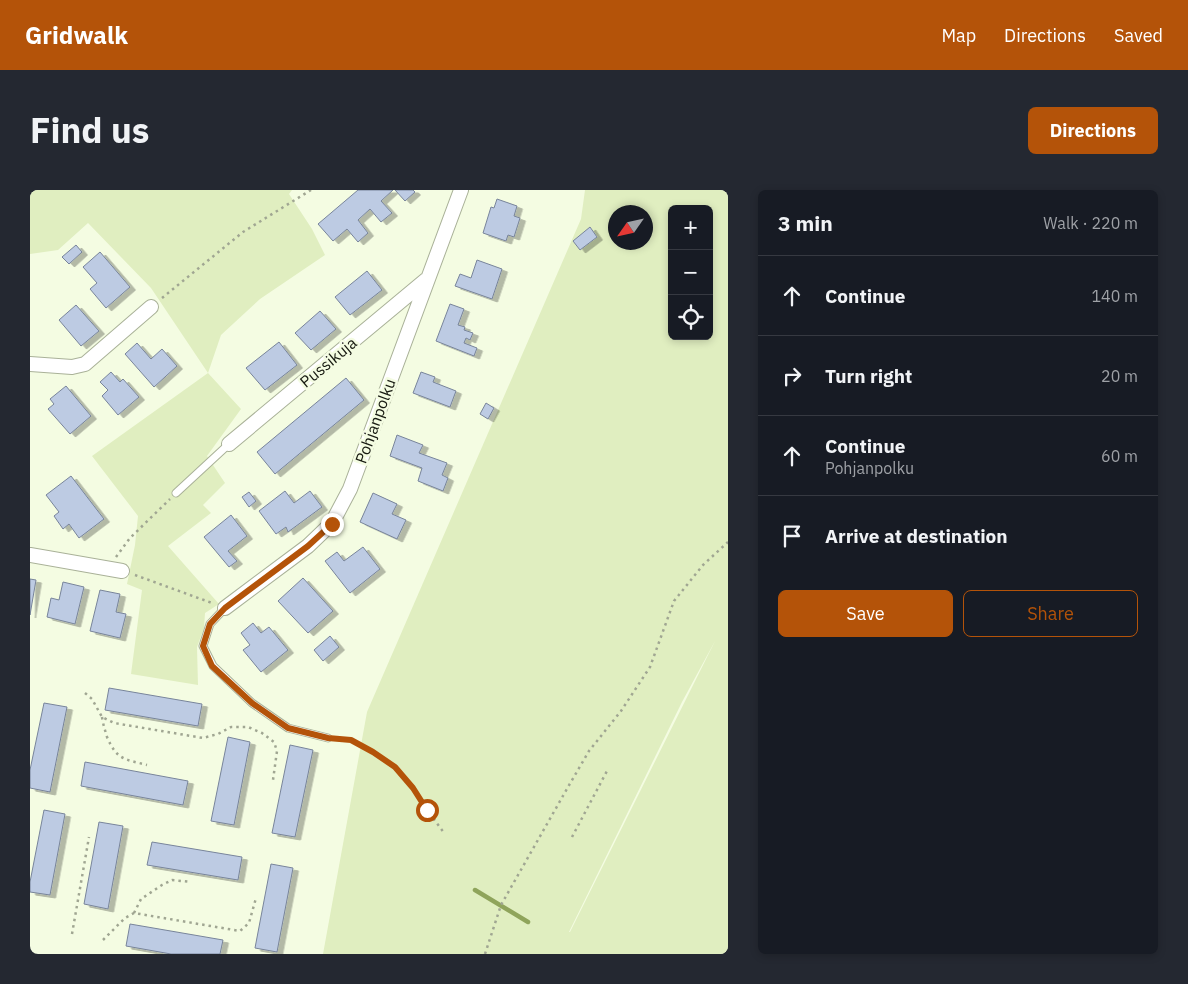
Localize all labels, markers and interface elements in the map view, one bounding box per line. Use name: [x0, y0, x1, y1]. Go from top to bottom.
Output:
text: Gridwalk: [25, 19, 128, 51]
text: Map: [941, 24, 976, 47]
text: Directions: [1004, 24, 1086, 47]
text: Saved: [1114, 24, 1163, 47]
text: Find us: [30, 107, 149, 153]
button: Directions: [1028, 107, 1158, 154]
north arrow: [608, 205, 653, 250]
map controls: [668, 205, 713, 340]
button: +: [668, 205, 713, 250]
text: 3 min: [778, 209, 833, 237]
text: Walk · 220 m: [1043, 213, 1138, 233]
button: −: [668, 250, 713, 295]
icon: ahead: [778, 282, 806, 310]
text: Continue: [825, 284, 905, 308]
text: 140 m: [1091, 286, 1138, 306]
button: locate: [668, 295, 713, 340]
street label: Pussikuja: [295, 332, 361, 392]
icon: right: [778, 362, 806, 390]
text: Turn right: [825, 364, 912, 388]
text: 20 m: [1101, 366, 1138, 386]
street label: Pohjanpolku: [350, 376, 400, 466]
text: Continue: [825, 434, 905, 458]
icon: ahead: [778, 442, 806, 470]
text: 60 m: [1101, 446, 1138, 466]
text: Pohjanpolku: [825, 458, 914, 478]
route end: [321, 513, 344, 536]
icon: arrive: [778, 522, 806, 550]
text: Arrive at destination: [825, 524, 1008, 548]
button: Save: [778, 590, 953, 637]
button: Share: [963, 590, 1138, 637]
route start: [416, 799, 439, 822]

